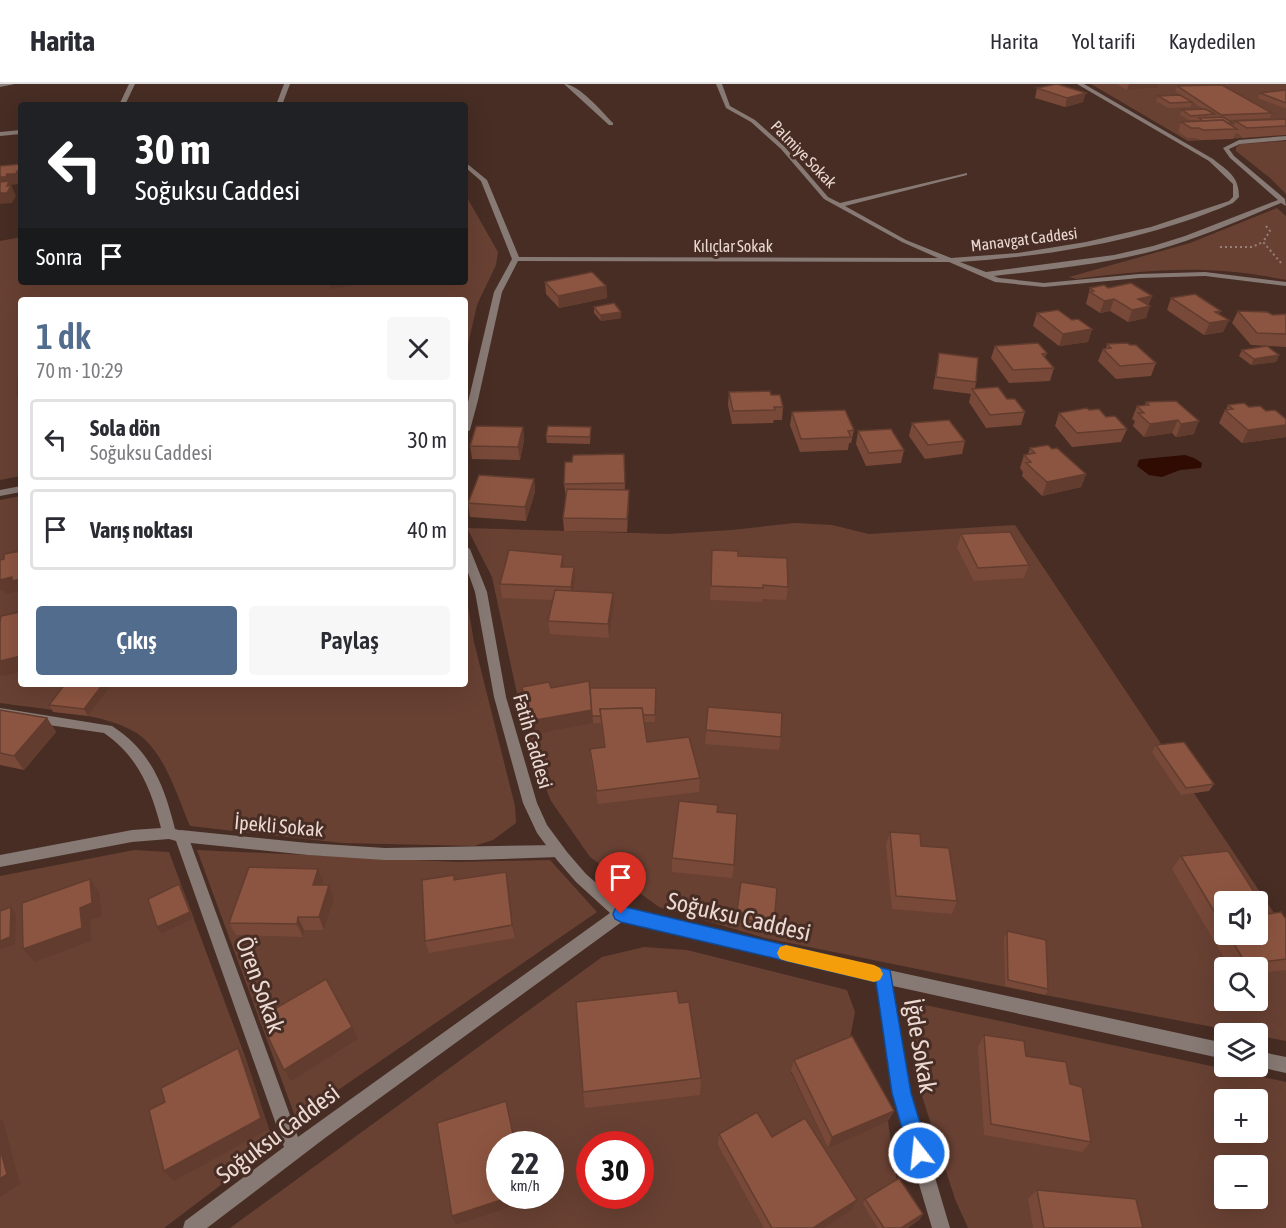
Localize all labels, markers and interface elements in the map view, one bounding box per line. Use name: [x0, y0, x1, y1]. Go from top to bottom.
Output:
text: Harita: [30, 25, 95, 57]
text: Harita: [990, 29, 1039, 53]
text: Yol tarifi: [1072, 29, 1136, 53]
text: Kaydedilen: [1169, 29, 1256, 53]
street label: Palmiye Sokak: [767, 117, 840, 192]
text: 30 m: [135, 125, 210, 173]
icon: left: [36, 126, 114, 204]
text: Soğuksu Caddesi: [135, 175, 300, 206]
street label: Manavgat Caddesi: [970, 224, 1078, 255]
street label: Kılıçlar Sokak: [693, 237, 773, 256]
icon: arrive: [95, 240, 128, 273]
text: Sonra: [36, 244, 83, 270]
text: 1 dk: [36, 315, 91, 357]
button: close: [387, 317, 450, 380]
text: 70 m · 10:29: [36, 359, 123, 382]
text: Sola dön: [90, 415, 160, 441]
icon: left: [39, 423, 72, 456]
text: 30 m: [407, 427, 447, 453]
text: Soğuksu Caddesi: [90, 441, 212, 464]
icon: arrive: [39, 513, 72, 546]
text: Varış noktası: [90, 517, 193, 543]
text: 40 m: [407, 517, 447, 543]
button: Çıkış: [36, 606, 237, 675]
button: Paylaş: [249, 606, 450, 675]
street label: Fatih Caddesi: [509, 691, 558, 791]
street label: İpekli Sokak: [233, 810, 325, 841]
pin: [595, 852, 646, 914]
icon: arrive: [604, 861, 637, 894]
street label: Soğuksu Caddesi: [665, 887, 814, 946]
map controls: [1214, 891, 1268, 1209]
button: sound: [1214, 891, 1268, 945]
street label: Ören Sokak: [231, 933, 291, 1037]
button: search: [1214, 957, 1268, 1011]
street label: İğde Sokak: [899, 997, 942, 1096]
button: layers: [1214, 1023, 1268, 1077]
street label: Soğuksu Caddesi: [211, 1079, 344, 1189]
button: +: [1214, 1089, 1268, 1143]
position arrow: [887, 1121, 951, 1185]
speed limit sign: 30: [576, 1131, 654, 1209]
text: 22: [511, 1146, 539, 1180]
button: −: [1214, 1155, 1268, 1209]
text: km/h: [510, 1177, 540, 1194]

